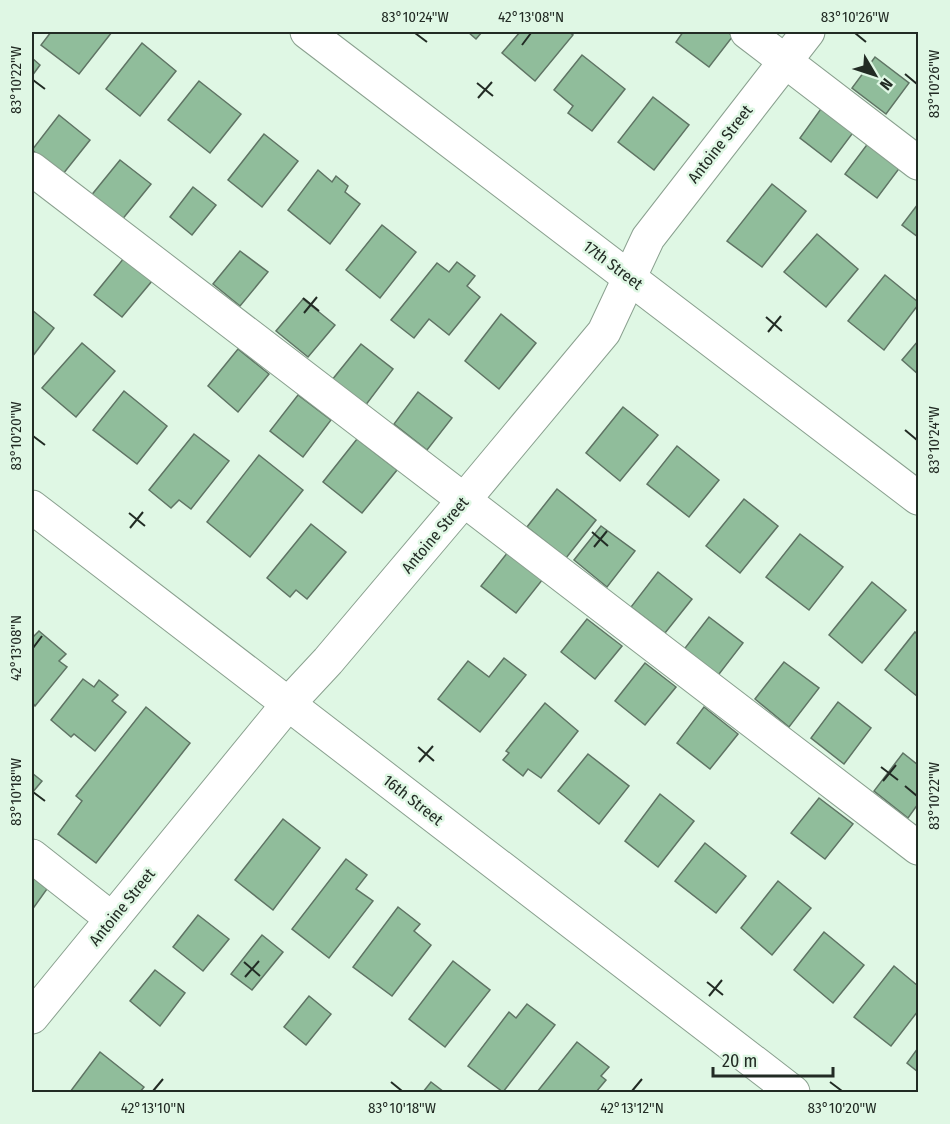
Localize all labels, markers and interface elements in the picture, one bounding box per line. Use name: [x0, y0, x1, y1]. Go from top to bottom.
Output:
text: 83°10'24"W: [381, 8, 449, 26]
text: 42°13'08"N: [498, 8, 564, 26]
text: 83°10'26"W: [821, 8, 889, 26]
north arrow: [845, 45, 905, 105]
text: 83°10'22"W: [7, 46, 25, 114]
text: 83°10'26"W: [925, 50, 943, 118]
text: N: [876, 74, 897, 94]
street label: Antoine Street: [684, 101, 757, 187]
street label: 17th Street: [580, 236, 647, 294]
text: 83°10'20"W: [7, 401, 25, 471]
text: 83°10'24"W: [925, 406, 943, 474]
street label: Antoine Street: [398, 492, 473, 577]
text: 42°13'08"N: [7, 615, 25, 681]
text: 83°10'18"W: [7, 758, 25, 826]
text: 83°10'22"W: [925, 762, 943, 830]
street label: 16th Street: [379, 771, 447, 830]
street label: Antoine Street: [85, 864, 159, 949]
scale bar: [713, 1040, 833, 1078]
text: 20 m: [722, 1050, 757, 1072]
text: 42°13'10"N: [121, 1099, 185, 1117]
text: 83°10'18"W: [368, 1099, 436, 1117]
text: 42°13'12"N: [600, 1099, 664, 1117]
text: 83°10'20"W: [807, 1099, 877, 1117]

